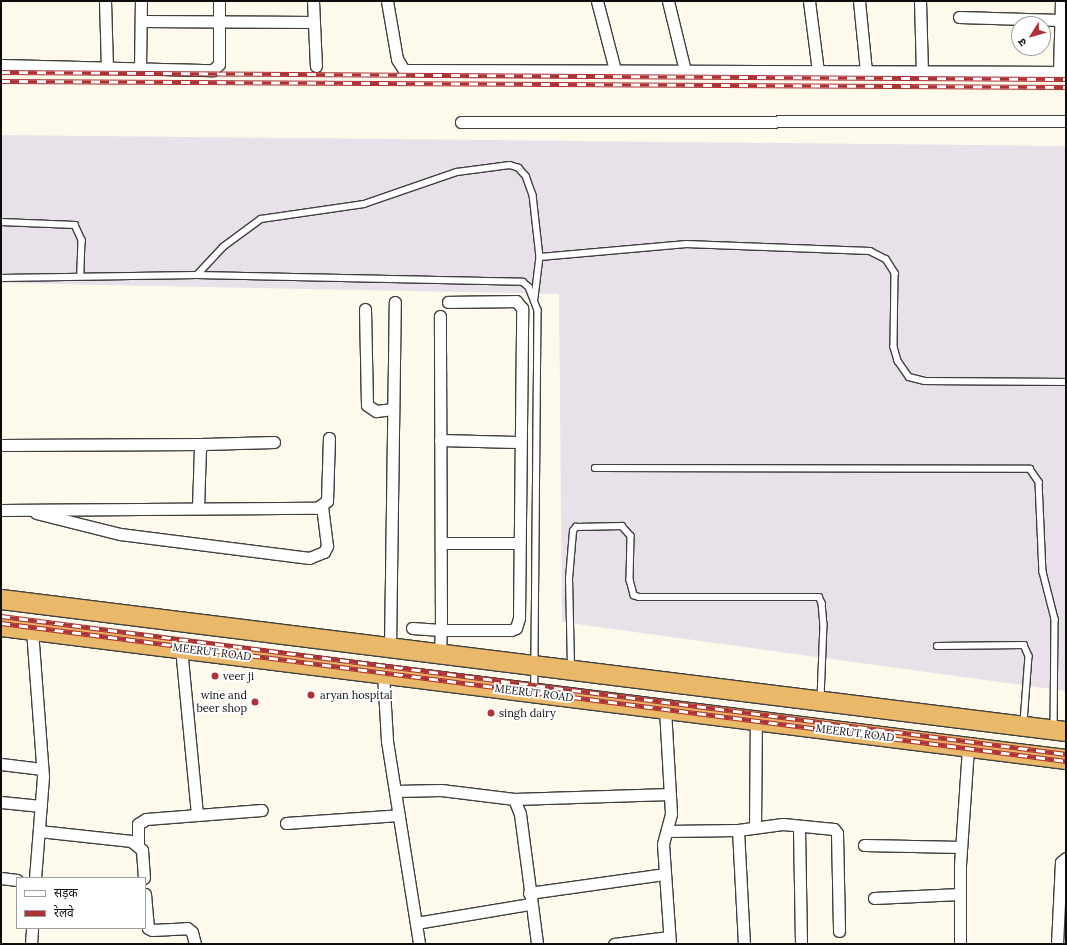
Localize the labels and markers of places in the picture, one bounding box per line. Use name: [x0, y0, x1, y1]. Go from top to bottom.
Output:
place label: veer ji: [223, 669, 254, 683]
marker: veer ji: [210, 671, 220, 681]
place label: aryan hospital: [320, 688, 393, 702]
place label: wine and beer shop: [196, 689, 247, 715]
marker: aryan hospital: [305, 689, 317, 701]
marker: wine and beer shop: [250, 697, 260, 707]
place label: singh dairy: [499, 706, 556, 720]
marker: singh dairy: [486, 708, 496, 718]

